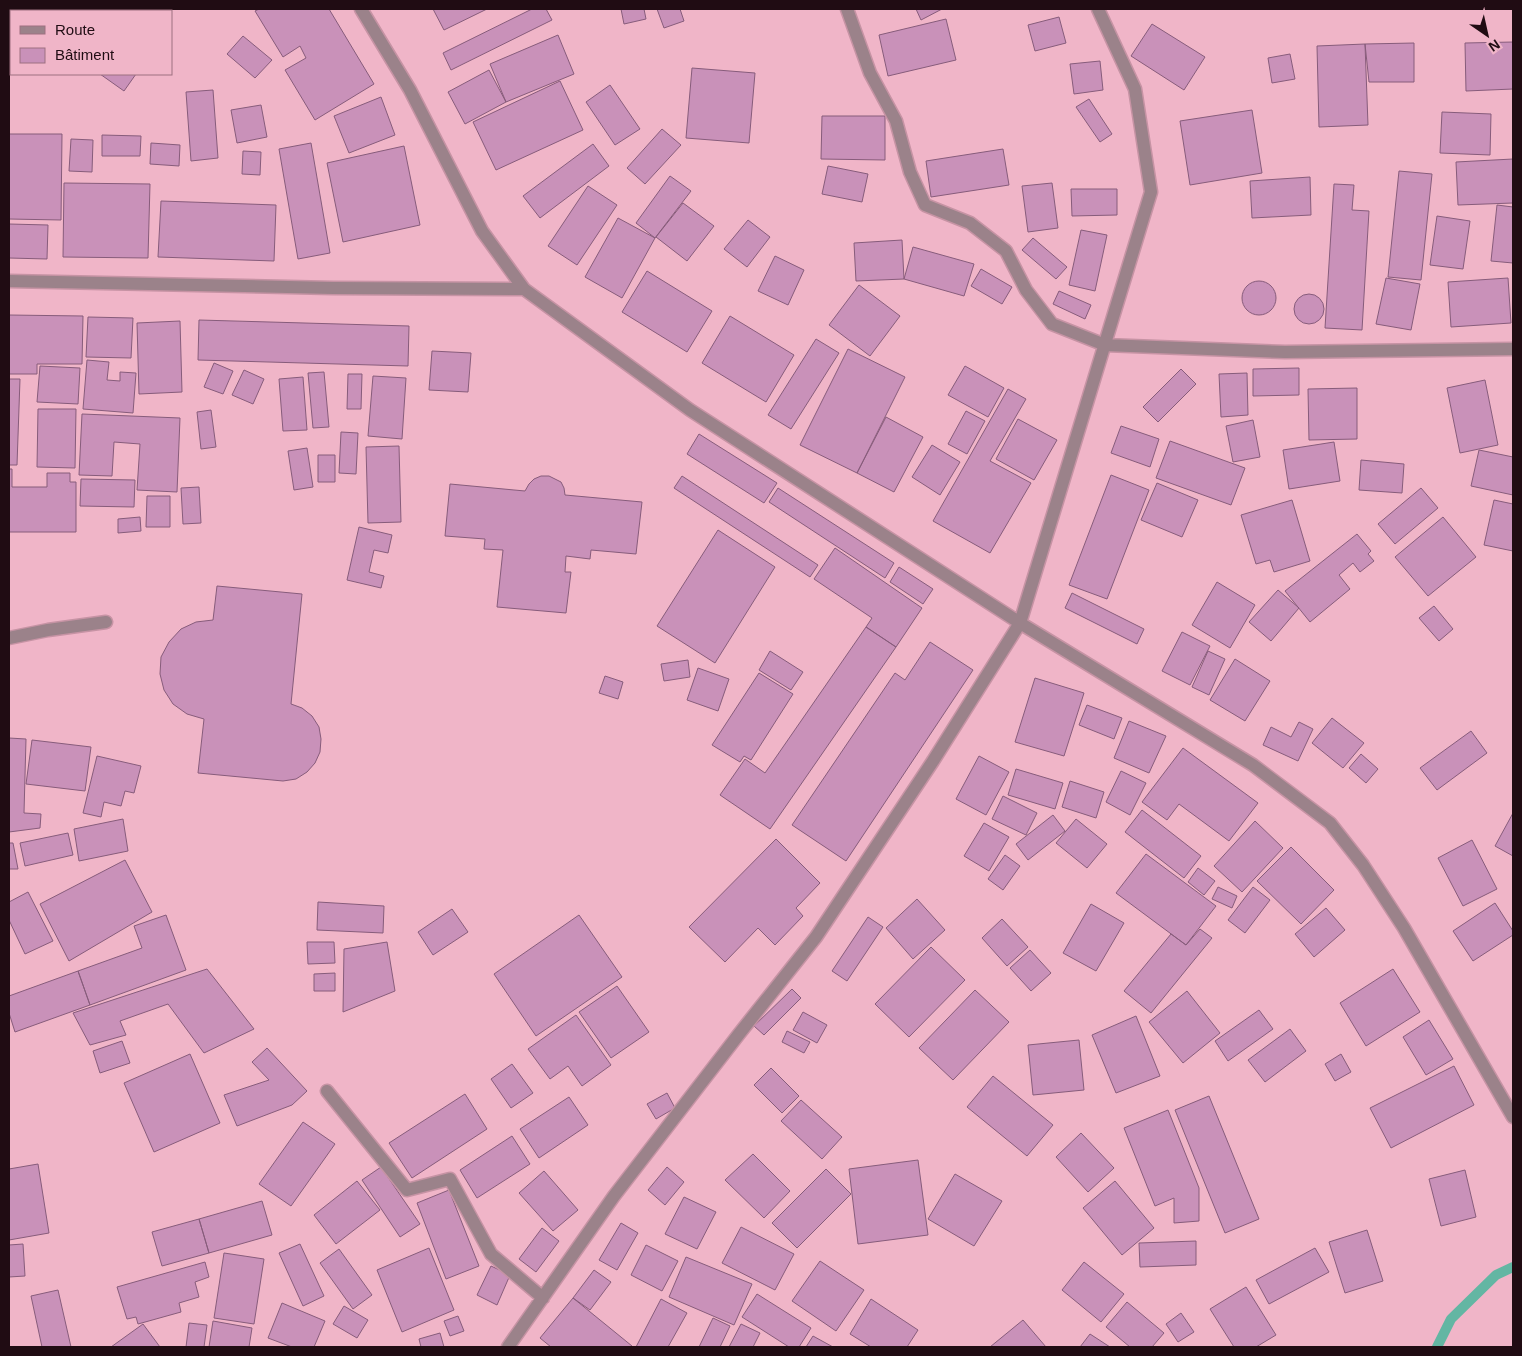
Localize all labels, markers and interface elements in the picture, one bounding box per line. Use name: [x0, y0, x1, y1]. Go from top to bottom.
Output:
legend: [10, 10, 172, 75]
north arrow: [1462, 10, 1512, 60]
text: Route: [55, 21, 95, 38]
text: N: [1486, 36, 1503, 55]
text: Bâtiment: [55, 46, 115, 63]

